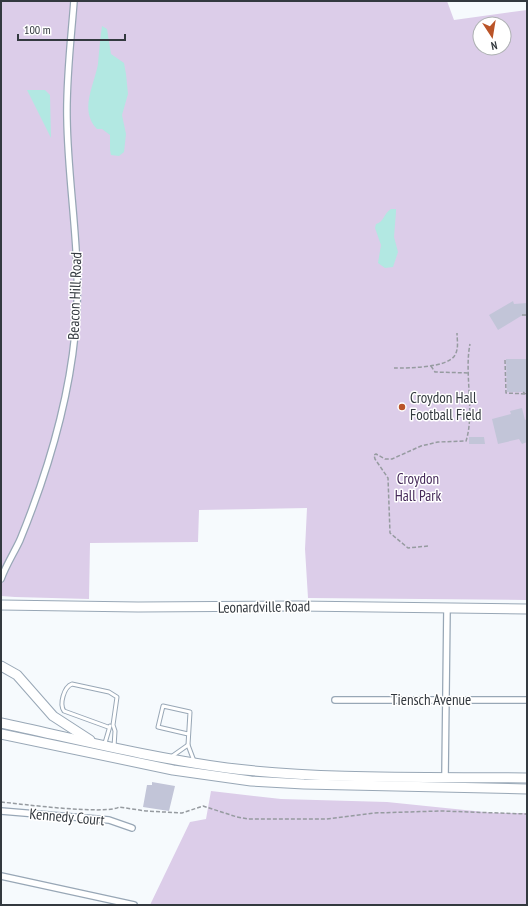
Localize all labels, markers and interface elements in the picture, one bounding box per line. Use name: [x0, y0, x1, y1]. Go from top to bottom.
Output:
scale bar: [18, 16, 125, 42]
north arrow: [472, 16, 512, 56]
text: 100 m: [24, 22, 51, 37]
text: N: [490, 38, 498, 53]
street label: Beacon Hill Road: [63, 252, 86, 340]
place label: Croydon Hall Football Field: [410, 388, 482, 424]
marker: Croydon Hall Football Field: [397, 402, 407, 412]
park label: Croydon Hall Park: [395, 469, 441, 505]
street label: Leonardville Road: [218, 596, 310, 617]
street label: Tiensch Avenue: [391, 690, 471, 709]
street label: Kennedy Court: [29, 804, 105, 829]

